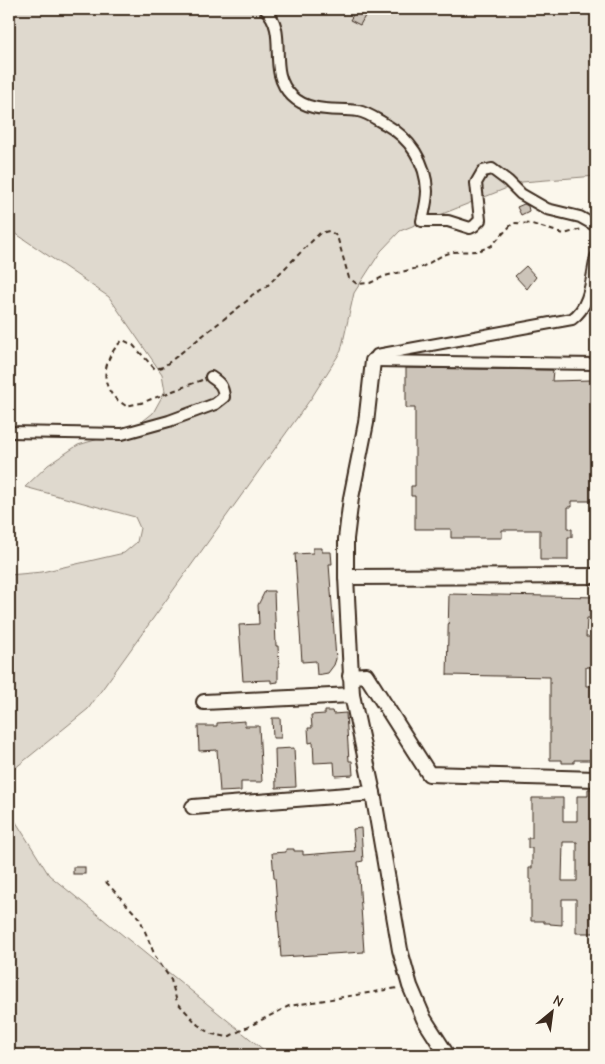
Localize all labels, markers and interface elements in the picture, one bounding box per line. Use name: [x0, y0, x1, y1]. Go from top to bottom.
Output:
north arrow: [528, 986, 578, 1036]
text: N: [550, 991, 566, 1011]

